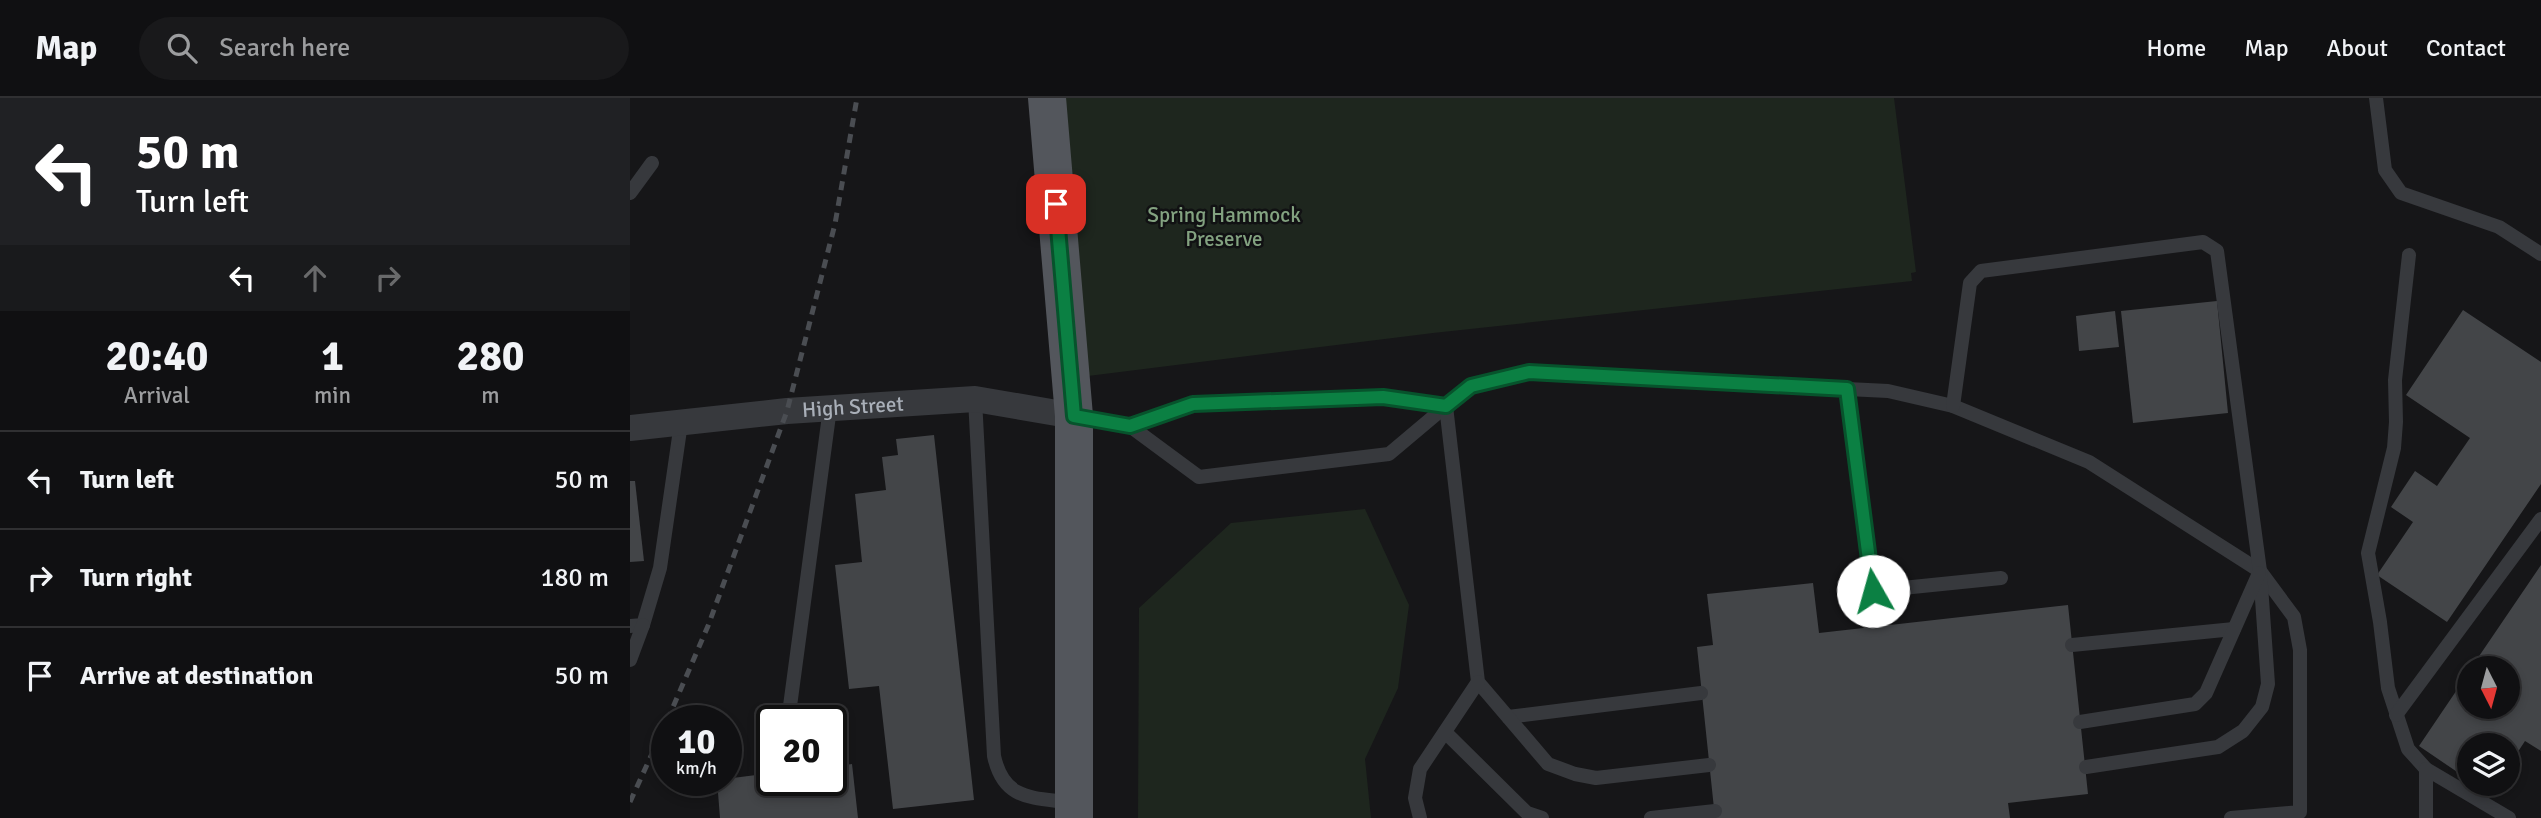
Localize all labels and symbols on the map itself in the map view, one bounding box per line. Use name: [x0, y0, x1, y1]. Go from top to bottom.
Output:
pin: [1026, 174, 1086, 234]
park label: Spring Hammock Preserve: [1147, 202, 1301, 252]
street label: High Street: [801, 391, 905, 423]
position arrow: [1836, 554, 1910, 628]
north arrow: [2457, 656, 2520, 719]
speed limit sign: 20: [756, 705, 847, 796]

